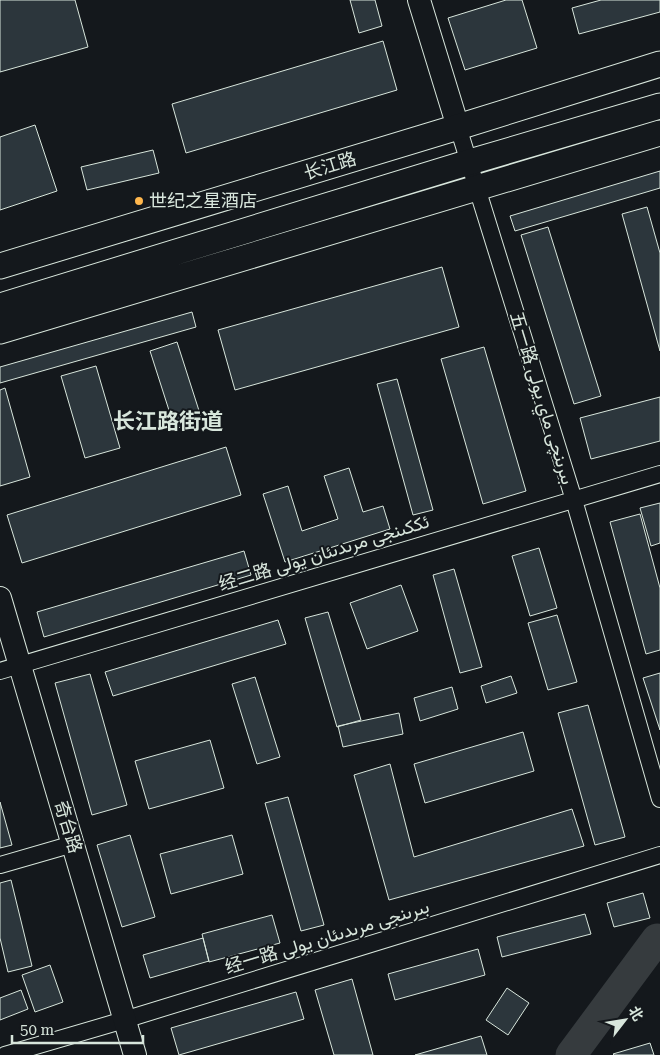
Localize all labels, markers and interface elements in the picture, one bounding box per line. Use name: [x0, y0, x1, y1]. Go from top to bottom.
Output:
street label: 长江路: [301, 148, 359, 183]
place label: 世纪之星酒店: [149, 190, 257, 211]
marker: 世纪之星酒店: [133, 195, 145, 207]
street label: 五一路 بىرىنچى ماي يولى: [501, 309, 579, 488]
district label: 长江路街道: [113, 409, 223, 434]
street label: 经二路 ئككىنجى مرىدىئان يولى: [216, 510, 432, 596]
street label: 奇台路: [51, 798, 86, 856]
street label: 经一路 بىرىنجى مرىدىئان يولى: [222, 895, 432, 979]
north arrow: [600, 995, 650, 1045]
text: 北: [626, 1003, 647, 1023]
scale bar: [12, 1012, 144, 1044]
text: 50 m: [20, 1021, 55, 1039]

